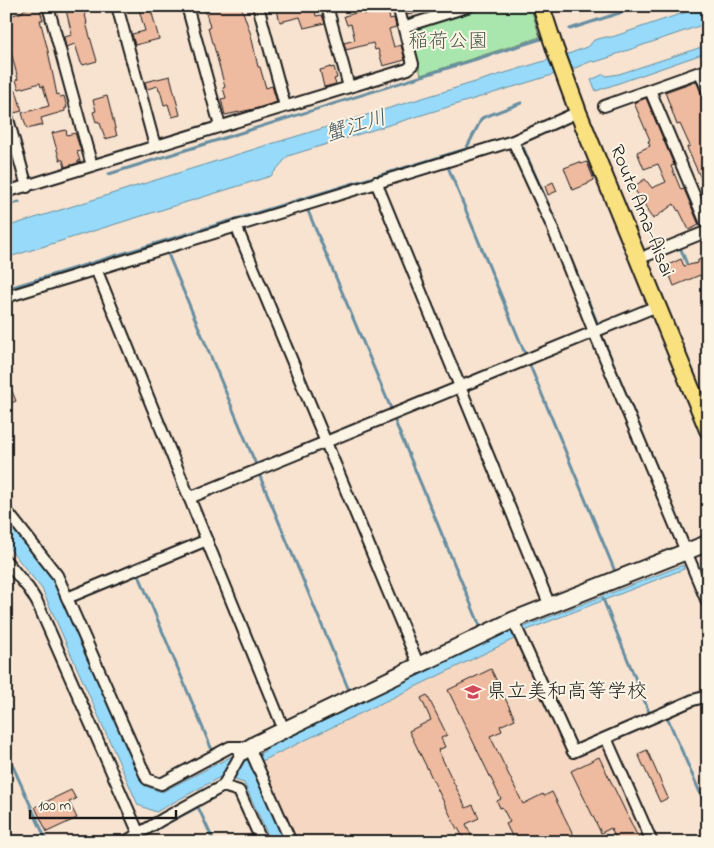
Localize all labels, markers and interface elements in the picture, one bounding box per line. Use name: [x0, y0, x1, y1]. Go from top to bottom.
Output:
park label: 稲荷公園: [408, 28, 488, 57]
water label: 蟹江川: [321, 103, 391, 151]
street label: Route Ama-Aisai: [601, 141, 681, 281]
place label: 県立美和高等学校: [487, 678, 647, 707]
school or university icon: 県立美和高等学校: [463, 682, 483, 702]
scale bar: [30, 788, 176, 820]
text: 100 m: [38, 795, 71, 817]

